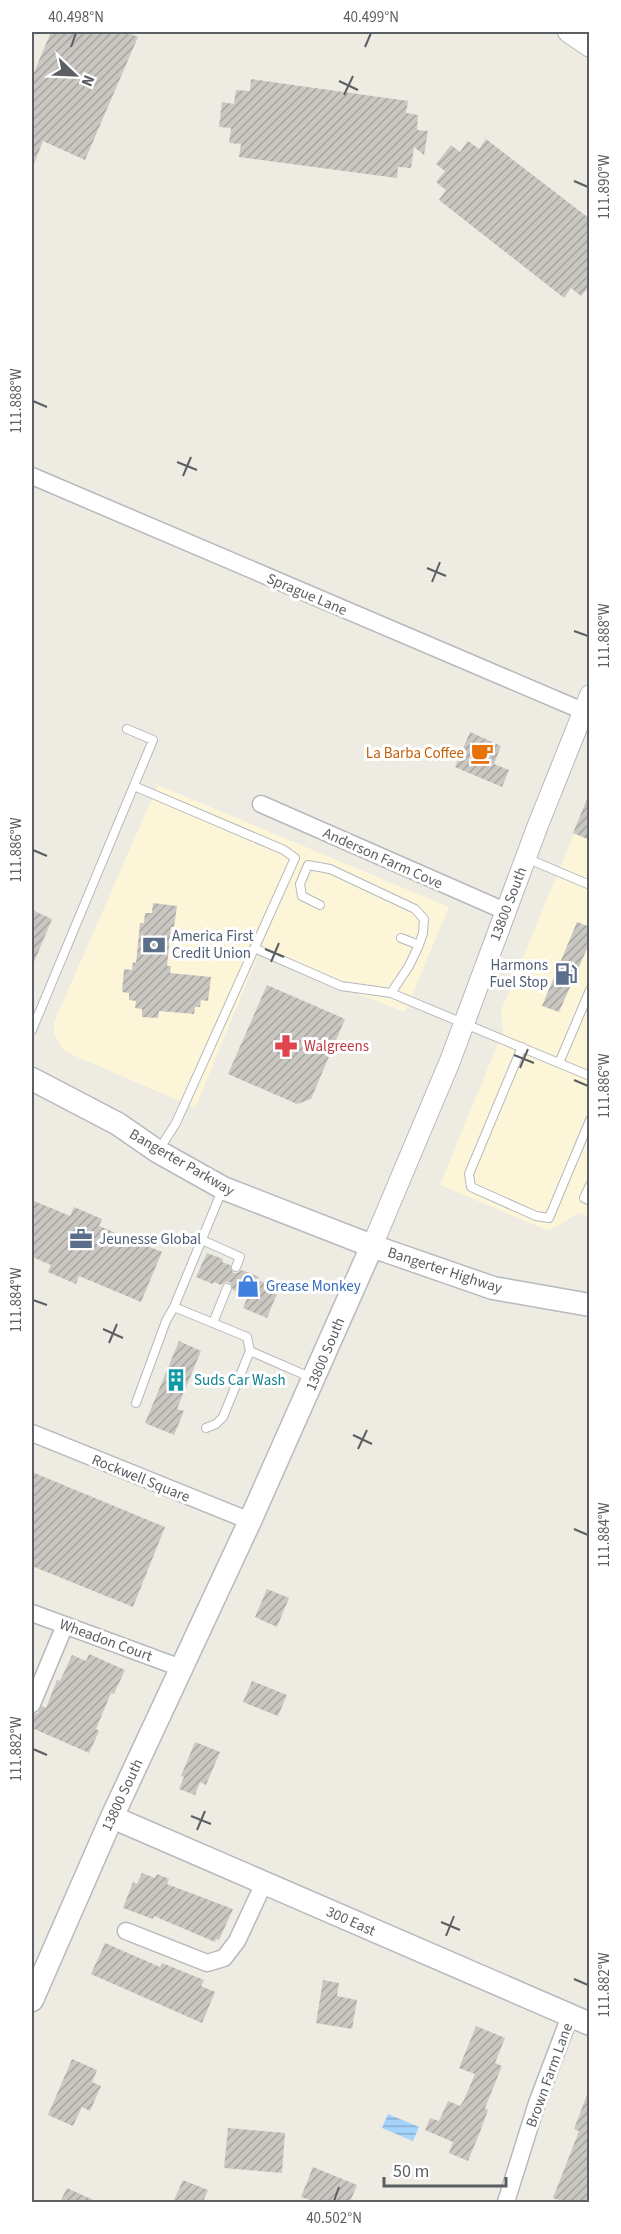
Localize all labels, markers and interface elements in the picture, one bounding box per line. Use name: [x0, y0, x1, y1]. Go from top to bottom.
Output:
text: 40.498°N: [48, 7, 104, 28]
text: 40.499°N: [343, 7, 399, 28]
north arrow: [45, 45, 105, 105]
text: N: [76, 71, 100, 90]
text: 111.890°W: [594, 154, 615, 220]
text: 111.888°W: [6, 368, 27, 434]
street label: Sprague Lane: [263, 568, 350, 621]
text: 111.888°W: [594, 603, 615, 669]
cafe icon: La Barba Coffee: [469, 740, 495, 766]
place label: La Barba Coffee: [366, 743, 464, 764]
text: 111.886°W: [6, 817, 27, 883]
street label: Anderson Farm Cove: [320, 823, 446, 894]
street label: 13800 South: [485, 864, 532, 944]
place label: America First Credit Union: [172, 926, 253, 964]
bank icon: America First Credit Union: [141, 932, 167, 958]
place label: Harmons Fuel Stop: [489, 955, 548, 993]
fuel station icon: Harmons Fuel Stop: [553, 961, 579, 987]
pharmacy icon: Walgreens: [273, 1033, 299, 1059]
place label: Walgreens: [304, 1036, 369, 1057]
text: 111.886°W: [594, 1053, 615, 1119]
street label: Bangerter Parkway: [125, 1124, 238, 1201]
office icon: Jeunesse Global: [68, 1226, 94, 1252]
place label: Jeunesse Global: [99, 1229, 201, 1250]
street label: Bangerter Highway: [385, 1242, 505, 1299]
text: 111.884°W: [6, 1267, 27, 1333]
shop icon: Grease Monkey: [235, 1273, 261, 1299]
place label: Grease Monkey: [266, 1276, 361, 1297]
street label: 13800 South: [301, 1314, 350, 1394]
building icon: Suds Car Wash: [163, 1367, 189, 1393]
place label: Suds Car Wash: [194, 1370, 286, 1391]
street label: Rockwell Square: [89, 1449, 193, 1508]
text: 111.884°W: [594, 1502, 615, 1568]
street label: Wheadon Court: [56, 1614, 155, 1667]
text: 111.882°W: [6, 1716, 27, 1782]
street label: 13800 South: [96, 1756, 148, 1835]
street label: 300 East: [323, 1901, 379, 1942]
text: 111.882°W: [594, 1952, 615, 2018]
street label: Brown Farm Lane: [521, 2020, 578, 2130]
scale bar: [384, 2150, 506, 2188]
text: 50 m: [393, 2159, 429, 2184]
text: 40.502°N: [306, 2208, 362, 2229]

